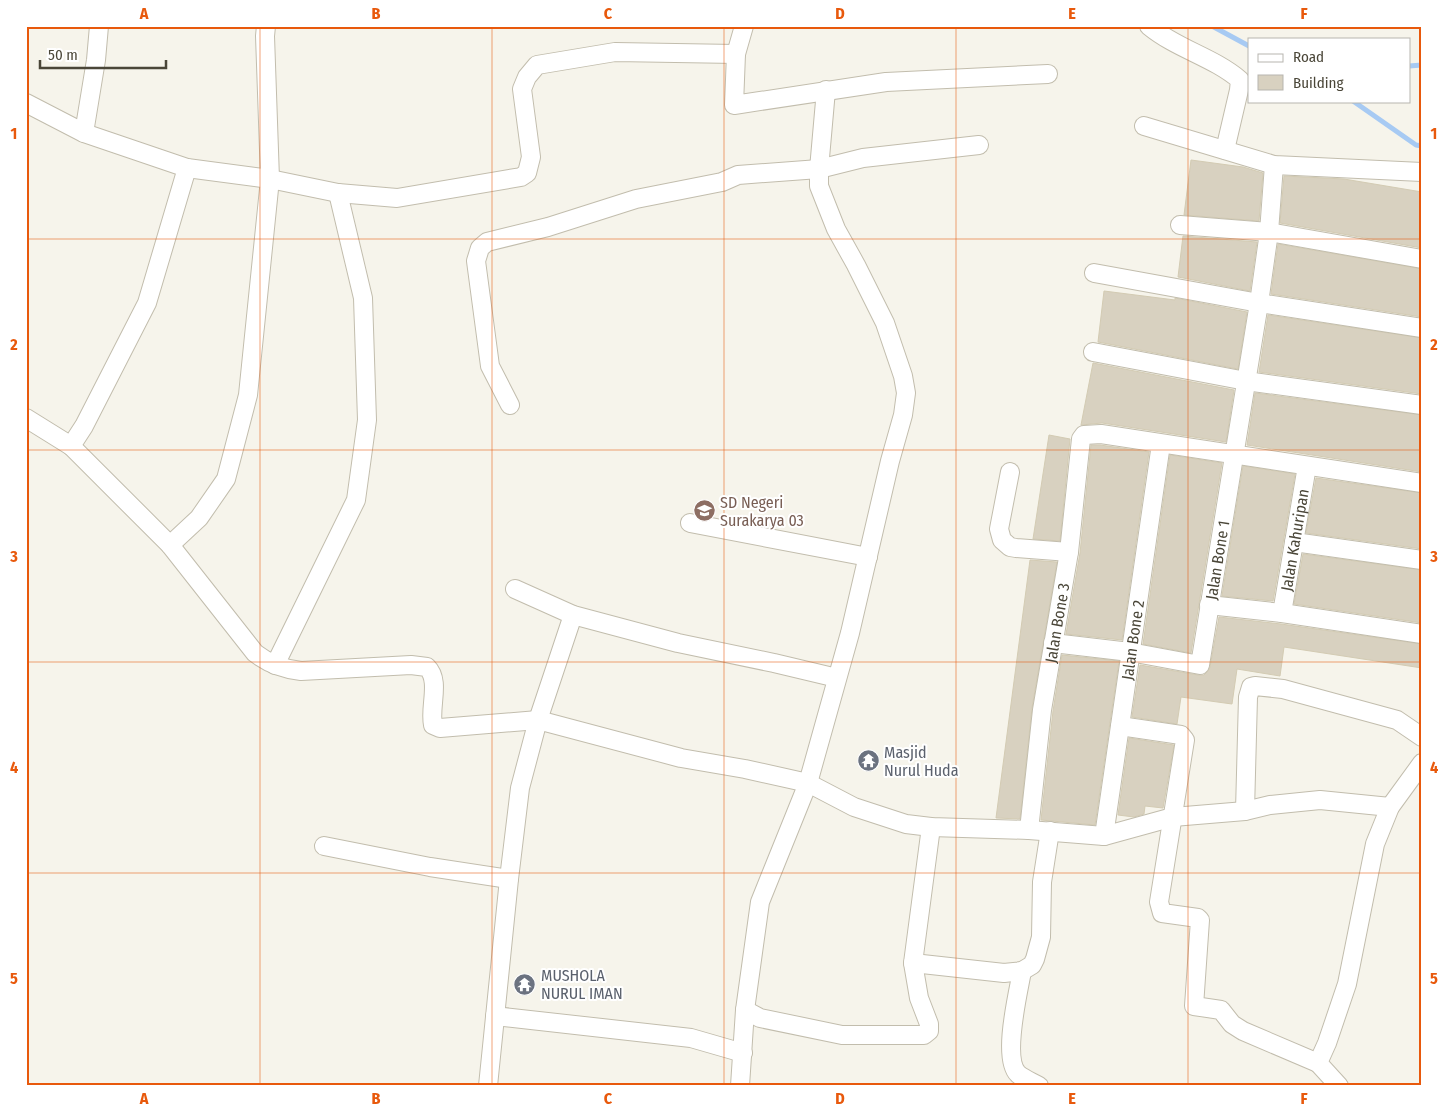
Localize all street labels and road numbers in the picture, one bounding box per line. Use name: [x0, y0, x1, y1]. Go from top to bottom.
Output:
street label: Jalan Kahuripan: [1277, 487, 1313, 593]
street label: Jalan Bone 1: [1202, 519, 1233, 601]
street label: Jalan Bone 3: [1041, 582, 1074, 664]
street label: Jalan Bone 2: [1118, 599, 1148, 681]

